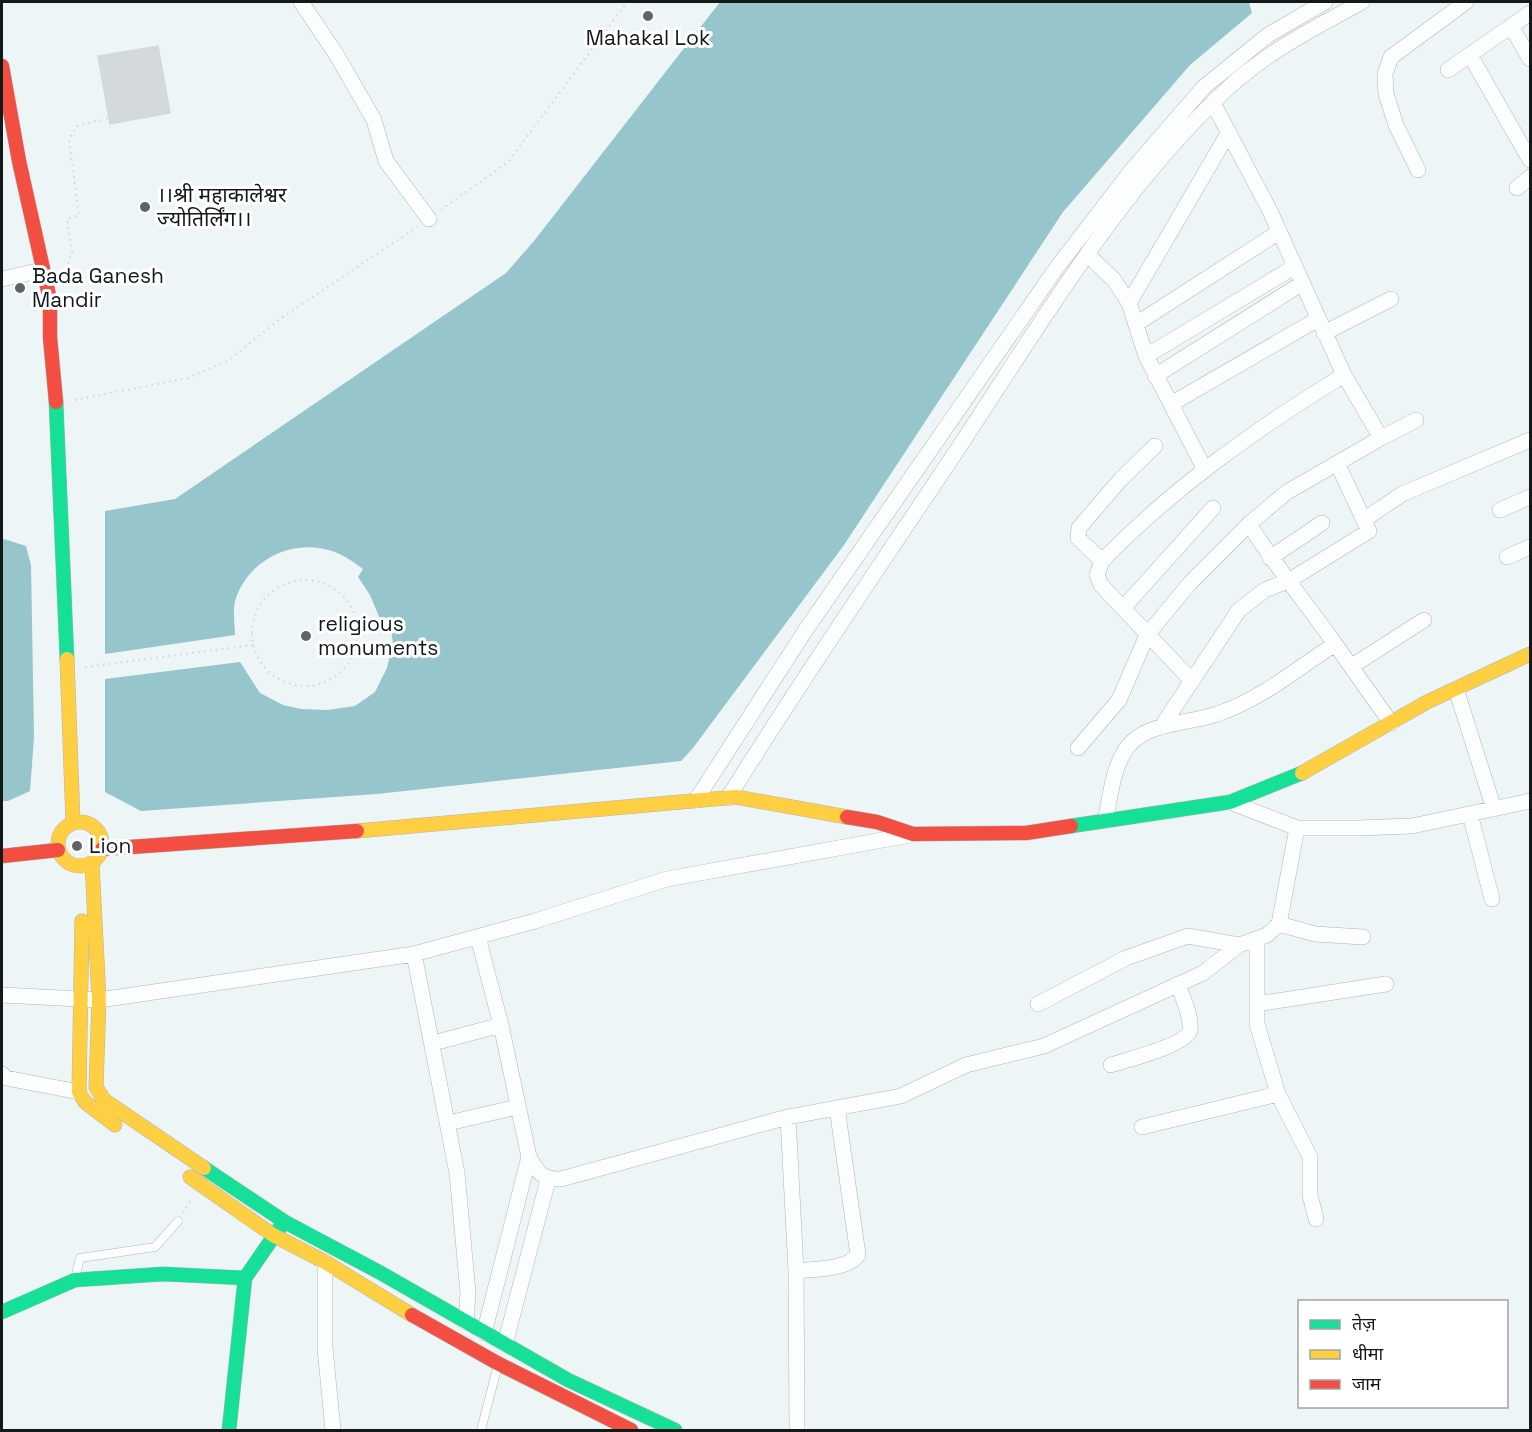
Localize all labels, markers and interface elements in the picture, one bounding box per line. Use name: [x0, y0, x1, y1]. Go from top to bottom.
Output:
marker: Mahakal Lok: [641, 9, 655, 23]
place label: Mahakal Lok: [586, 24, 710, 51]
place label: ।।श्री महाकालेश्वर ज्योतिर्लिंग।।: [157, 181, 287, 232]
marker: ।।श्री महाकालेश्वर ज्योतिर्लिंग।।: [138, 200, 152, 214]
place label: Bada Ganesh Mandir: [32, 262, 164, 313]
marker: Bada Ganesh Mandir: [13, 281, 27, 295]
place label: religious monuments: [318, 610, 438, 661]
marker: religious monuments: [299, 629, 313, 643]
place label: Lion: [89, 832, 131, 859]
marker: Lion: [70, 839, 84, 853]
legend: [1298, 1300, 1508, 1408]
text: तेज़: [1352, 1312, 1376, 1335]
text: धीमा: [1352, 1342, 1383, 1365]
text: जाम: [1352, 1372, 1382, 1395]

